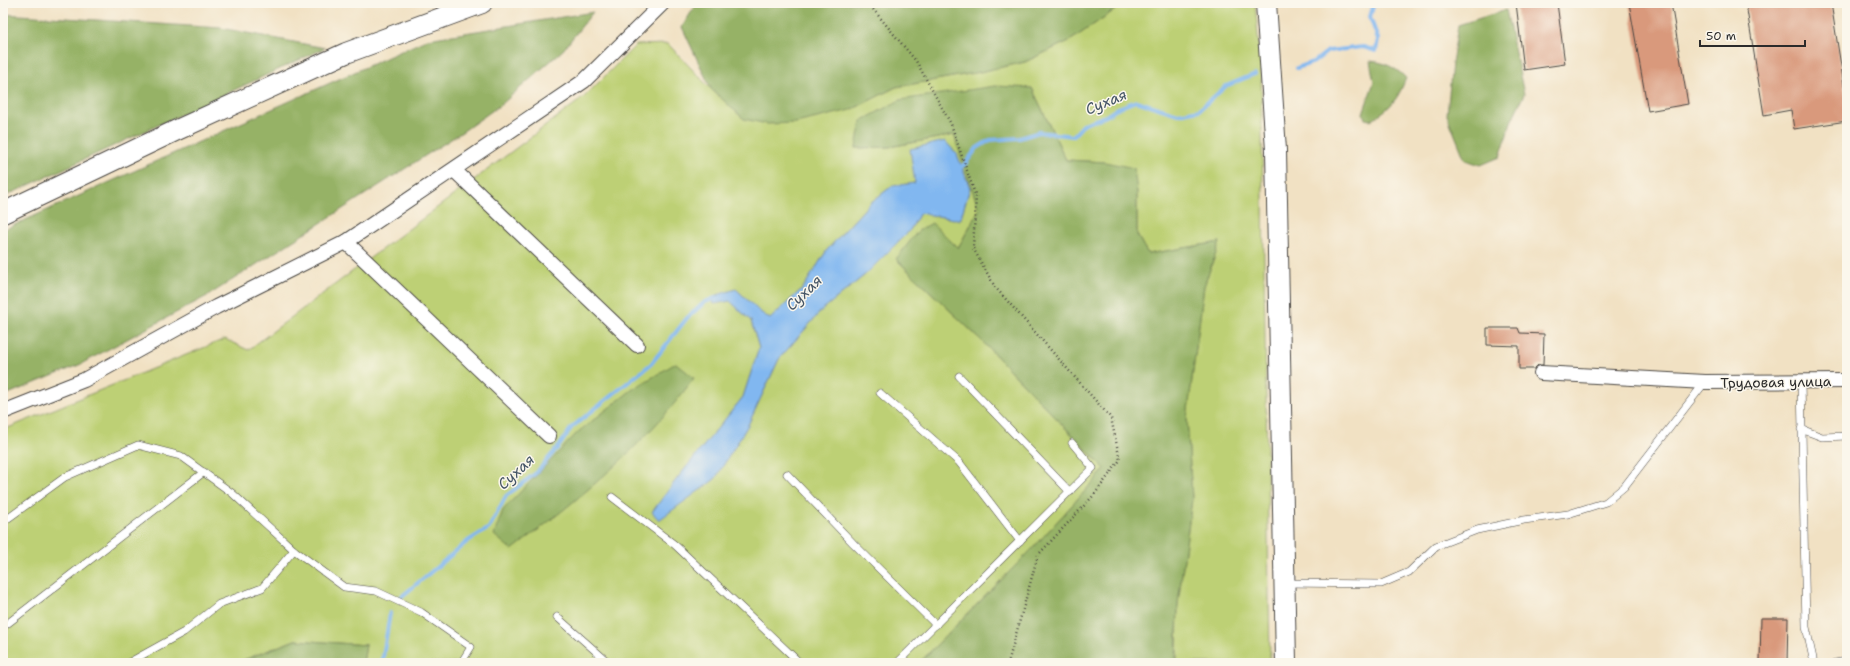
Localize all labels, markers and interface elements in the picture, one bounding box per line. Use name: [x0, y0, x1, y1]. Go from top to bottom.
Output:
scale bar: [1700, 22, 1805, 48]
text: 50 m: [1706, 28, 1736, 44]
water label: Сухая: [1082, 84, 1130, 120]
water label: Сухая: [782, 271, 826, 315]
street label: Трудовая улица: [1720, 372, 1832, 392]
water label: Сухая: [493, 450, 539, 494]

